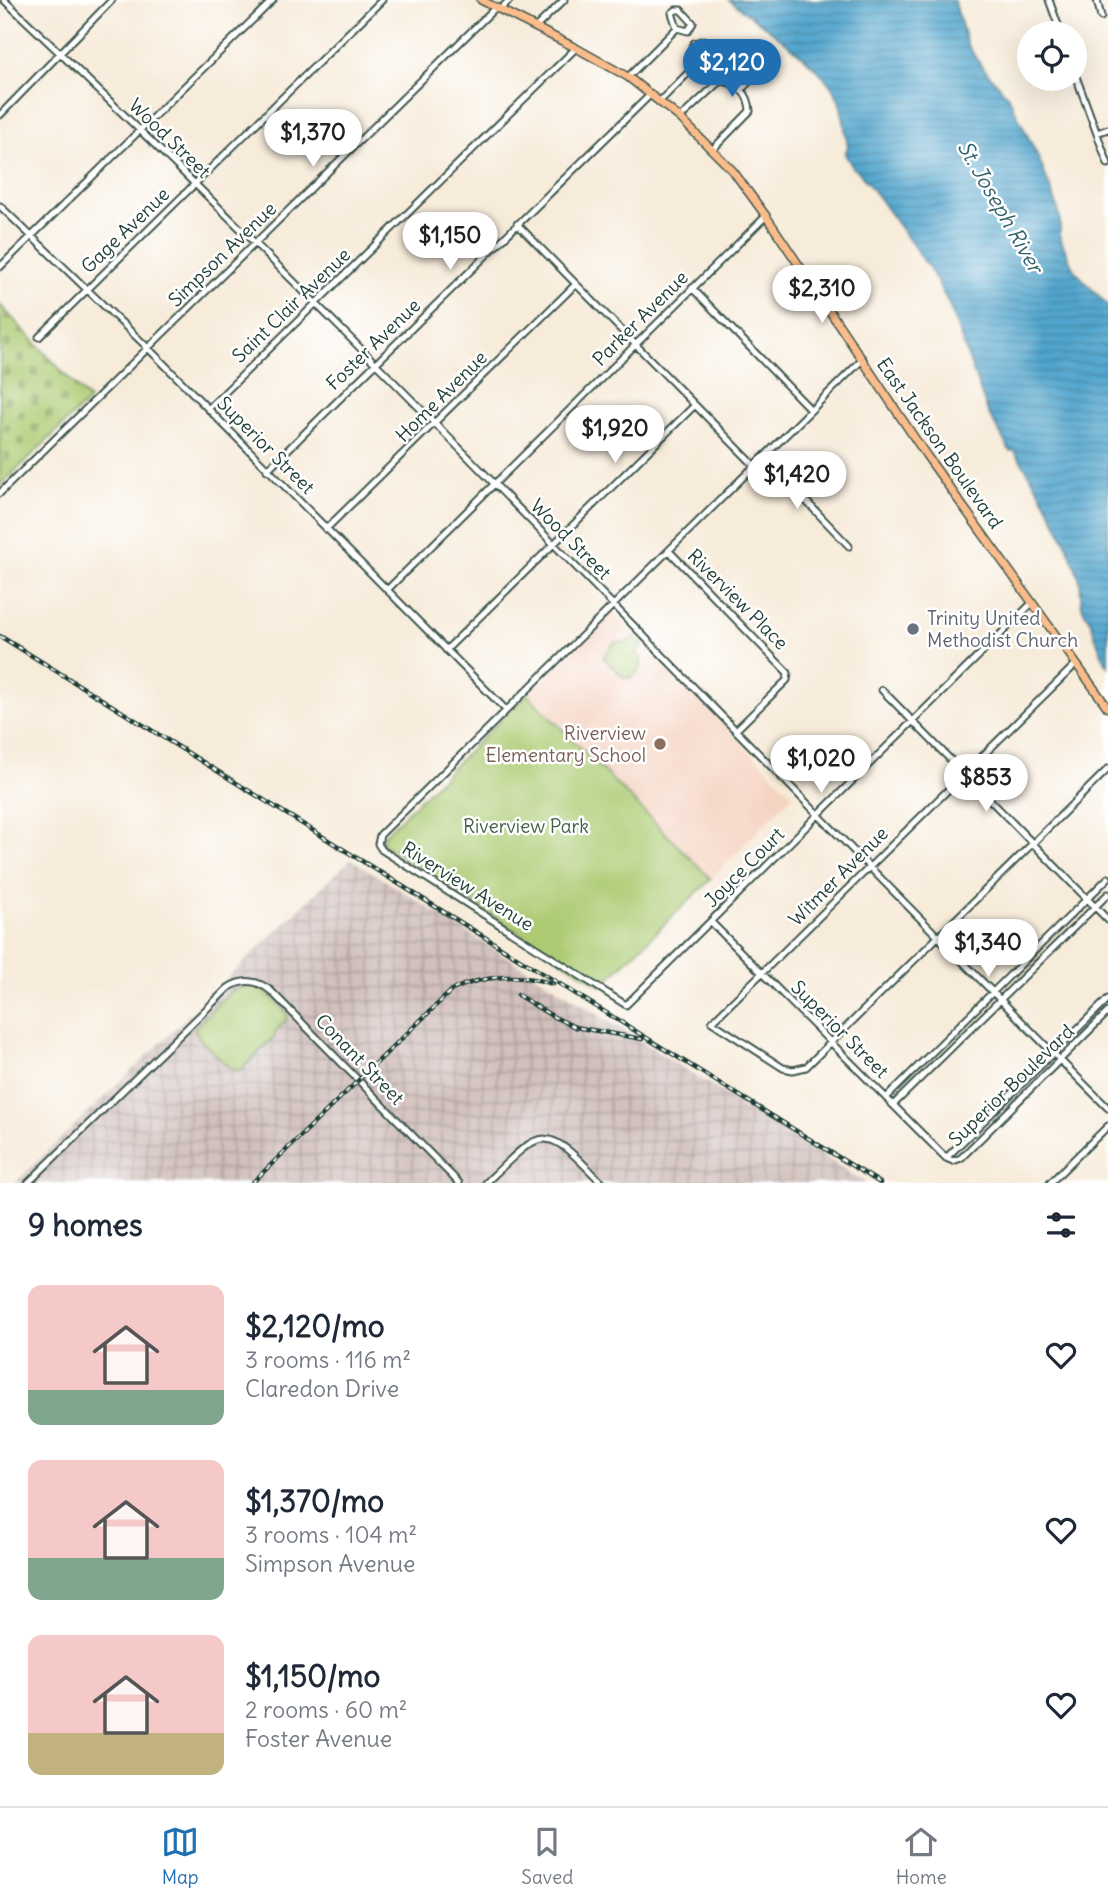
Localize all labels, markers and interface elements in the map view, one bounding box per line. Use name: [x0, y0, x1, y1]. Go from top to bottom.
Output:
map controls: [1017, 21, 1087, 91]
button: locate: [1017, 21, 1087, 91]
pin: $2,120: [675, 40, 789, 99]
text: $2,120: [699, 47, 765, 76]
street label: Wood Street: [124, 93, 216, 183]
pin: $1,370: [256, 110, 370, 169]
text: $1,370: [280, 117, 346, 146]
water label: St. Joseph River: [952, 136, 1050, 280]
street label: Gage Avenue: [76, 182, 174, 278]
street label: Simpson Avenue: [163, 196, 281, 312]
pin: $1,150: [393, 212, 507, 272]
text: $1,150: [419, 220, 481, 249]
street label: Saint Clair Avenue: [227, 242, 355, 368]
street label: Parker Avenue: [587, 265, 693, 371]
pin: $2,310: [765, 266, 879, 325]
text: $2,310: [788, 273, 856, 302]
street label: Foster Avenue: [321, 293, 425, 395]
street label: Home Avenue: [390, 345, 492, 447]
street label: East Jackson Boulevard: [872, 353, 1008, 533]
street label: Superior Street: [212, 391, 320, 499]
pin: $1,920: [558, 406, 672, 465]
text: $1,920: [581, 413, 649, 442]
pin: $1,420: [740, 452, 854, 511]
text: $1,420: [764, 459, 830, 488]
street label: Wood Street: [526, 494, 616, 584]
street label: Riverview Place: [683, 544, 793, 654]
place label: Trinity United Methodist Church: [927, 606, 1078, 652]
marker: Trinity United Methodist Church: [905, 621, 921, 637]
place label: Riverview Elementary School: [485, 721, 646, 767]
marker: Riverview Elementary School: [652, 736, 668, 752]
pin: $1,020: [764, 736, 878, 795]
text: $1,020: [786, 743, 856, 772]
pin: $853: [945, 754, 1027, 814]
text: $853: [960, 762, 1012, 791]
park label: Riverview Park: [463, 814, 589, 838]
street label: Witmer Avenue: [783, 821, 893, 931]
street label: Joyce Court: [699, 822, 789, 912]
street label: Riverview Avenue: [398, 836, 538, 936]
pin: $1,340: [931, 920, 1045, 979]
text: $1,340: [954, 927, 1022, 956]
street label: Superior Street: [786, 975, 894, 1083]
street label: Conant Street: [311, 1008, 409, 1110]
street label: Superior Boulevard: [943, 1019, 1079, 1151]
text: 9 homes: [28, 1206, 143, 1244]
icon: filters: [1042, 1206, 1080, 1244]
text: $2,120/mo: [245, 1307, 385, 1345]
icon: home: [84, 1313, 168, 1397]
icon: heart: [1042, 1336, 1080, 1374]
text: 3 rooms · 116 m²: [245, 1345, 411, 1374]
text: Claredon Drive: [245, 1374, 399, 1403]
text: $1,370/mo: [245, 1482, 384, 1520]
icon: home: [84, 1488, 168, 1572]
icon: heart: [1042, 1511, 1080, 1549]
text: 3 rooms · 104 m²: [245, 1520, 417, 1549]
text: Simpson Avenue: [245, 1549, 416, 1578]
text: $1,150/mo: [245, 1657, 380, 1695]
icon: home: [84, 1663, 168, 1747]
icon: heart: [1042, 1686, 1080, 1724]
text: 2 rooms · 60 m²: [245, 1695, 407, 1724]
text: Foster Avenue: [245, 1724, 392, 1753]
tab: Map: [161, 1823, 199, 1889]
tab: Saved: [521, 1823, 573, 1889]
tab: Home: [896, 1823, 947, 1889]

